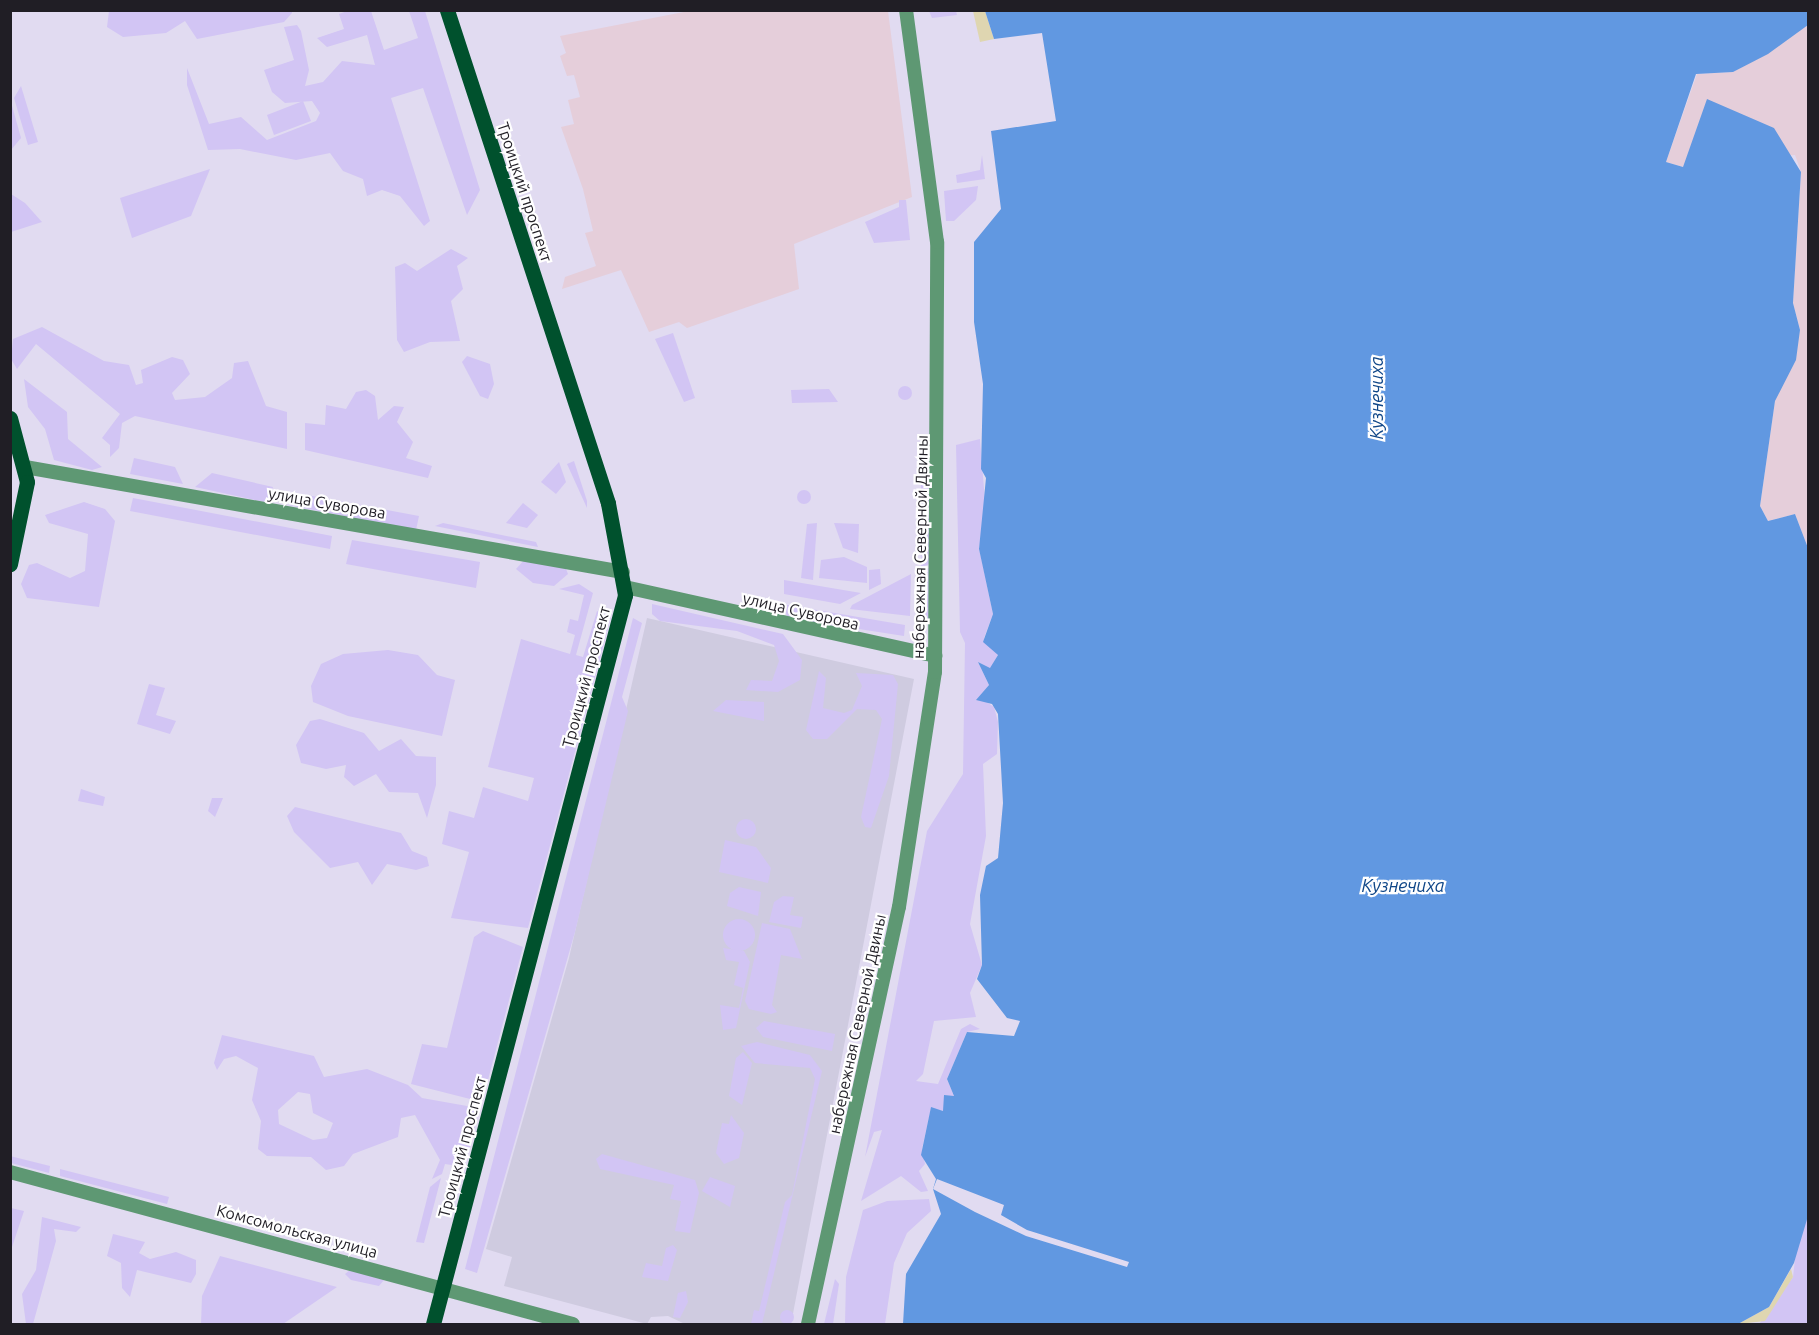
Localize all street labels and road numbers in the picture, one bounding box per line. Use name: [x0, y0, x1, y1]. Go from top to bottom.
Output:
street label: Троицкий проспект: [493, 120, 557, 264]
street label: набережная Северной Двины: [908, 435, 932, 659]
street label: улица Суворова: [267, 483, 387, 523]
street label: улица Суворова: [741, 588, 861, 634]
street label: Троицкий проспект: [558, 604, 614, 750]
street label: набережная Северной Двины: [824, 913, 890, 1135]
street label: Троицкий проспект: [434, 1074, 490, 1220]
street label: Комсомольская улица: [214, 1200, 380, 1262]

